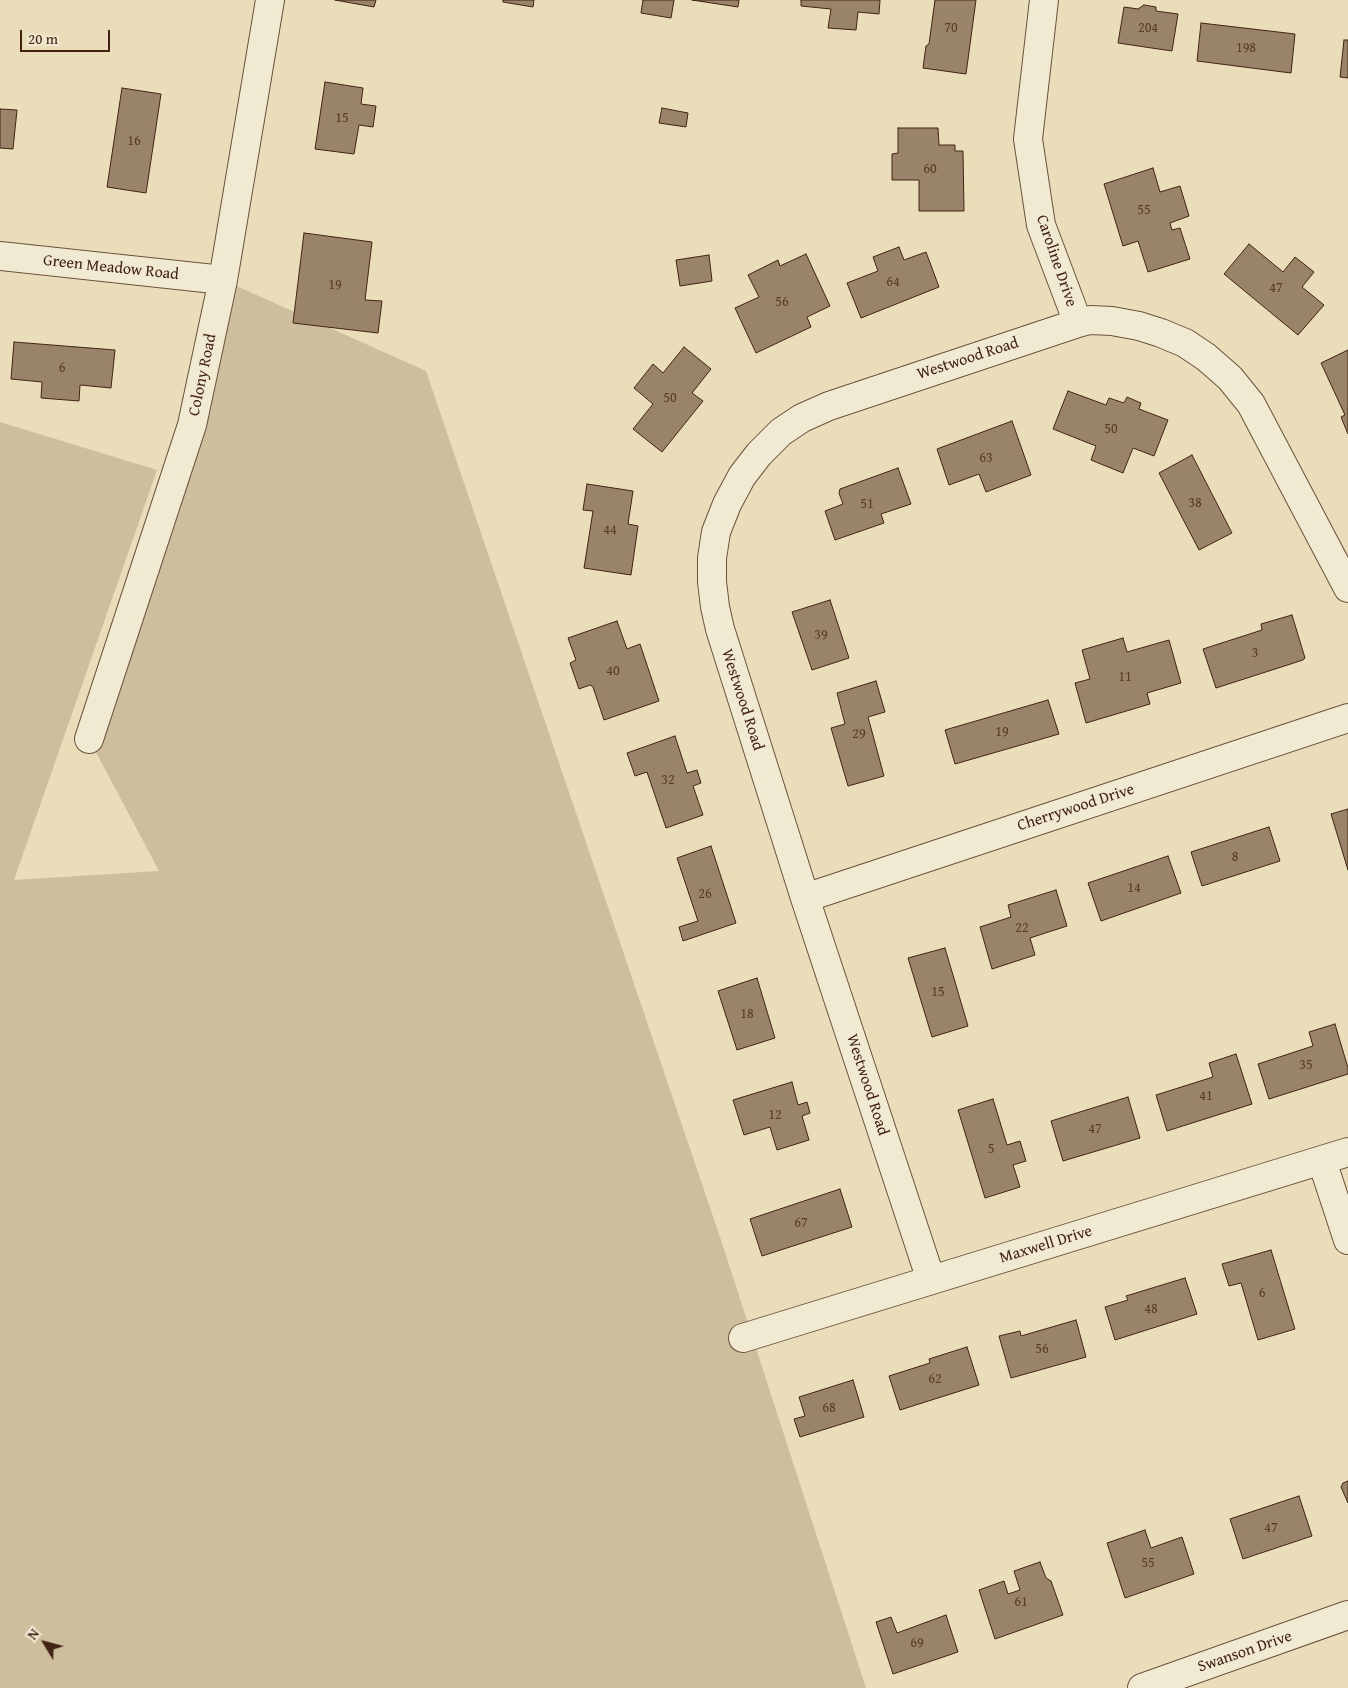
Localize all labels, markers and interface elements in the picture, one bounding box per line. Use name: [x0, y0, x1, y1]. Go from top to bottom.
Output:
scale bar: [22, 20, 112, 52]
house number: 70: [944, 20, 958, 36]
house number: 204: [1138, 20, 1158, 36]
text: 20 m: [28, 28, 58, 49]
house number: 198: [1236, 40, 1256, 56]
house number: 15: [335, 110, 349, 126]
house number: 16: [127, 133, 141, 149]
house number: 60: [923, 161, 937, 177]
house number: 55: [1137, 202, 1151, 218]
street label: Caroline Drive: [1031, 213, 1081, 309]
street label: Green Meadow Road: [42, 251, 180, 285]
house number: 64: [886, 274, 900, 290]
house number: 19: [328, 277, 342, 293]
house number: 47: [1269, 280, 1283, 296]
house number: 56: [775, 294, 789, 310]
street label: Colony Road: [185, 332, 221, 418]
street label: Westwood Road: [915, 334, 1021, 384]
house number: 6: [59, 360, 65, 376]
house number: 50: [663, 390, 677, 406]
house number: 50: [1104, 421, 1118, 437]
house number: 63: [979, 450, 993, 466]
house number: 38: [1188, 495, 1202, 511]
house number: 51: [860, 496, 874, 512]
house number: 44: [603, 522, 617, 538]
house number: 39: [814, 627, 828, 643]
house number: 3: [1252, 645, 1258, 661]
street label: Westwood Road: [717, 647, 767, 753]
house number: 40: [606, 663, 620, 679]
house number: 11: [1118, 669, 1132, 685]
house number: 19: [995, 724, 1009, 740]
house number: 29: [852, 726, 866, 742]
house number: 32: [661, 772, 675, 788]
street label: Cherrywood Drive: [1015, 780, 1137, 836]
house number: 8: [1232, 849, 1238, 865]
house number: 14: [1127, 880, 1141, 896]
house number: 26: [698, 886, 712, 902]
house number: 22: [1015, 920, 1029, 936]
house number: 15: [931, 984, 945, 1000]
house number: 18: [740, 1006, 754, 1022]
street label: Westwood Road: [842, 1032, 892, 1138]
house number: 35: [1299, 1057, 1313, 1073]
house number: 41: [1199, 1088, 1213, 1104]
house number: 12: [768, 1107, 782, 1123]
house number: 47: [1088, 1121, 1102, 1137]
house number: 5: [988, 1141, 994, 1157]
house number: 67: [794, 1215, 808, 1231]
street label: Maxwell Drive: [997, 1222, 1095, 1268]
house number: 6: [1259, 1285, 1265, 1301]
house number: 48: [1144, 1301, 1158, 1317]
house number: 56: [1035, 1341, 1049, 1357]
house number: 62: [928, 1371, 942, 1387]
house number: 68: [822, 1400, 836, 1416]
house number: 47: [1264, 1520, 1278, 1536]
house number: 55: [1141, 1555, 1155, 1571]
house number: 61: [1014, 1594, 1028, 1610]
north arrow: [20, 1618, 70, 1668]
text: N: [22, 1624, 44, 1644]
street label: Swanson Drive: [1195, 1627, 1295, 1677]
house number: 69: [910, 1635, 924, 1651]

